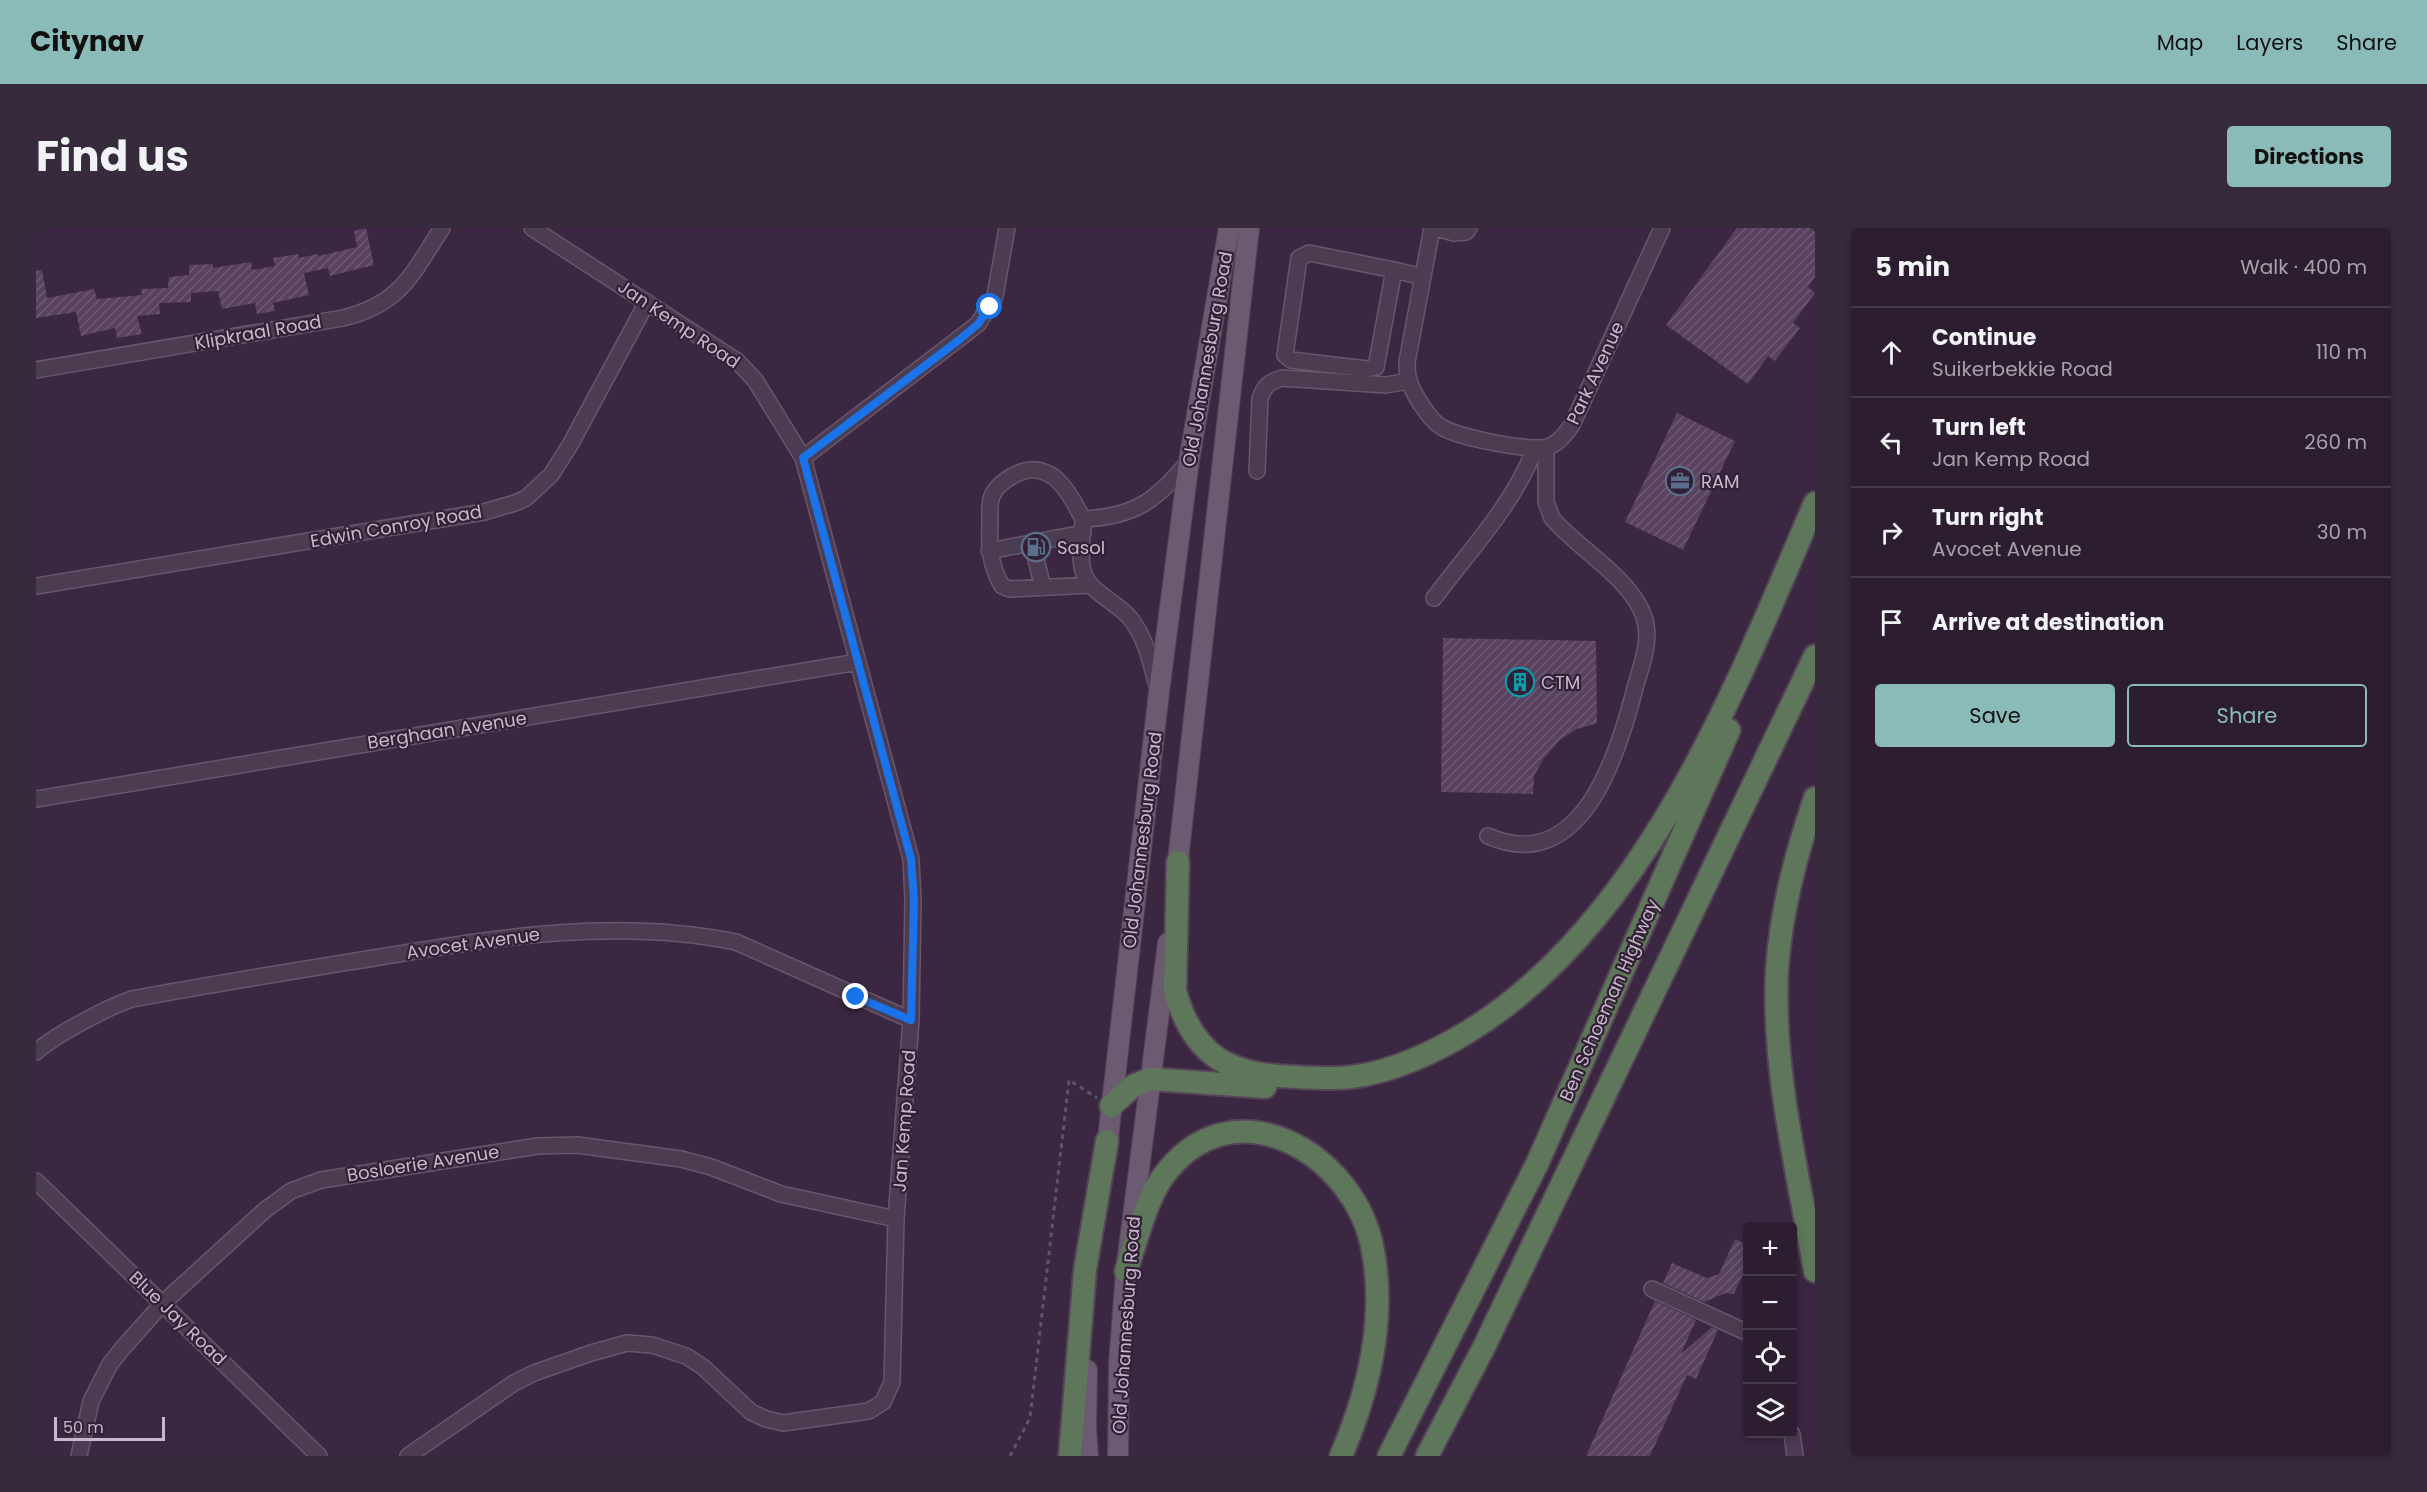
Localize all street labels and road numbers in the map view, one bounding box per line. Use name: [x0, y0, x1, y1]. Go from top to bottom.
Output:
street label: Old Johannesburg Road: [1176, 249, 1238, 469]
street label: Jan Kemp Road: [613, 274, 745, 374]
street label: Klipkraal Road: [193, 309, 323, 355]
street label: Park Avenue: [1560, 317, 1630, 429]
street label: Edwin Conroy Road: [308, 499, 484, 553]
street label: Berghaan Avenue: [366, 705, 528, 755]
street label: Old Johannesburg Road: [1116, 730, 1168, 950]
street label: Ben Schoeman Highway: [1553, 895, 1665, 1105]
street label: Avocet Avenue: [405, 921, 541, 965]
street label: Jan Kemp Road: [887, 1049, 921, 1193]
street label: Bosloerie Avenue: [345, 1139, 501, 1187]
street label: Old Johannesburg Road: [1106, 1215, 1146, 1435]
street label: Blue Jay Road: [124, 1265, 232, 1371]

